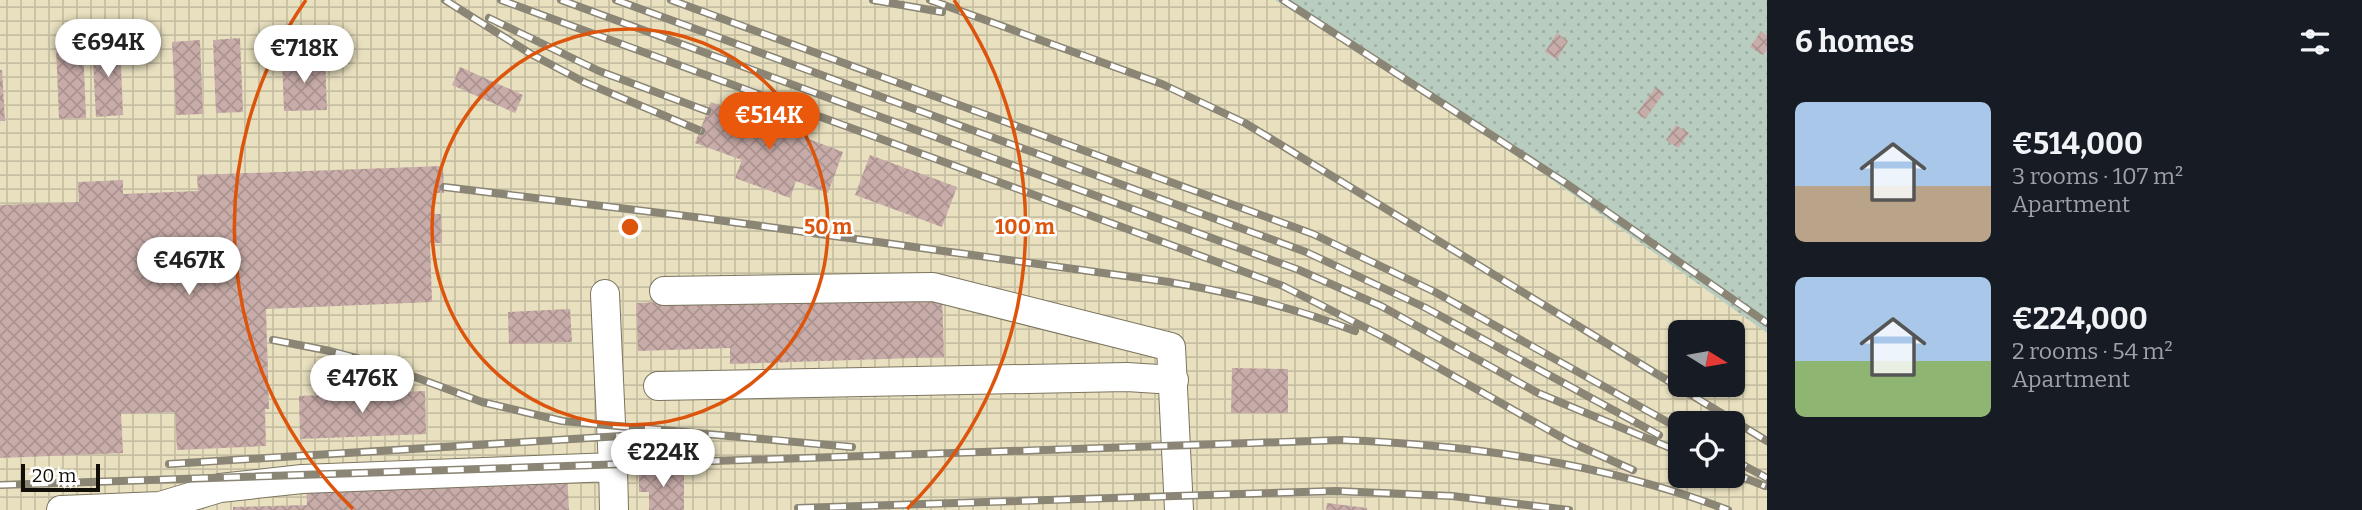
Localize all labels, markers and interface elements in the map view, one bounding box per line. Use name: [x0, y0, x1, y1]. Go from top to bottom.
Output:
pin: €694K: [59, 20, 157, 79]
icon: filters: [2296, 23, 2334, 61]
text: 6 homes: [1795, 24, 1914, 60]
pin: €718K: [255, 25, 353, 85]
text: €694K: [71, 28, 145, 56]
text: €718K: [270, 34, 338, 62]
pin: €514K: [720, 92, 818, 152]
text: €514K: [735, 101, 803, 129]
text: €514,000: [2012, 126, 2143, 162]
icon: home: [1851, 130, 1935, 214]
text: 3 rooms · 107 m²: [2012, 162, 2183, 190]
text: Apartment: [2012, 190, 2130, 218]
text: 50 m: [804, 214, 852, 240]
text: 100 m: [995, 214, 1055, 240]
centre of rings: [618, 215, 642, 239]
pin: €467K: [140, 238, 238, 297]
text: €467K: [153, 246, 225, 274]
text: €224,000: [2012, 301, 2148, 337]
icon: home: [1851, 305, 1935, 389]
north arrow: [1668, 320, 1745, 397]
map controls: [1668, 320, 1745, 488]
text: 2 rooms · 54 m²: [2012, 337, 2173, 365]
pin: €476K: [313, 356, 411, 415]
text: €476K: [326, 364, 398, 392]
text: Apartment: [2012, 365, 2130, 393]
button: locate: [1668, 411, 1745, 488]
pin: €224K: [614, 430, 712, 489]
text: €224K: [627, 438, 699, 466]
scale bar: [21, 461, 100, 493]
text: 20 m: [32, 464, 76, 487]

